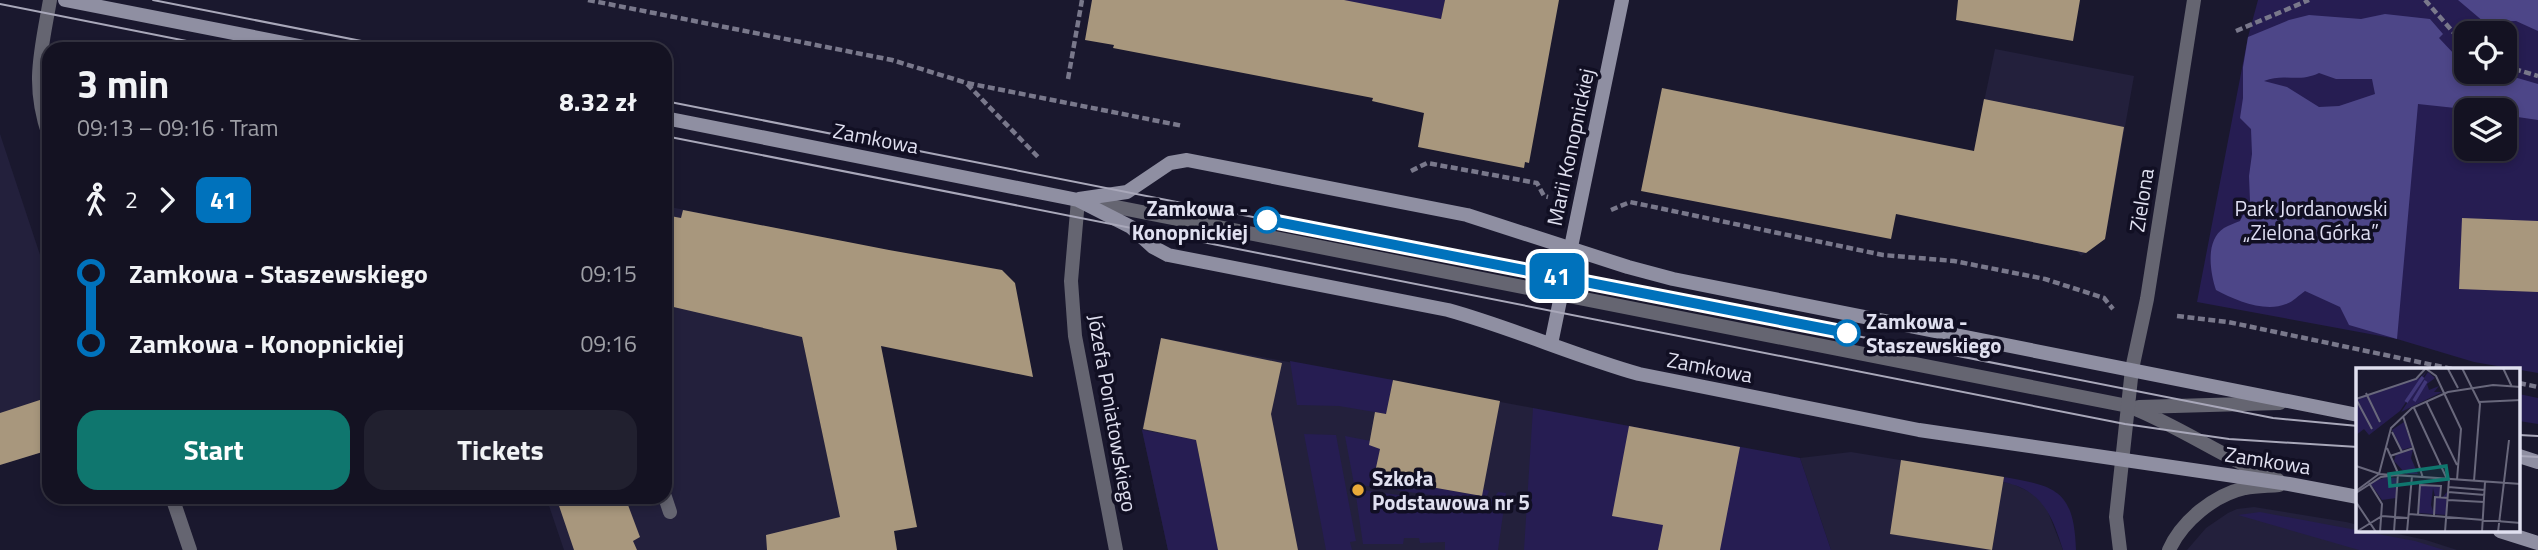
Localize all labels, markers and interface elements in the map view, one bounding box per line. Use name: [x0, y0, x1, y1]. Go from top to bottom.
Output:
map controls: [2454, 21, 2517, 161]
button: locate: [2454, 21, 2517, 84]
text: 3 min: [77, 55, 169, 113]
street label: Marii Konopnickiej: [1538, 65, 1602, 229]
text: 8.32 zł: [559, 82, 637, 121]
button: layers: [2454, 98, 2517, 161]
text: 09:13 – 09:16 · Tram: [77, 110, 279, 145]
street label: Zamkowa: [830, 114, 922, 162]
street label: Zielona: [2120, 165, 2162, 234]
icon: walk: [77, 181, 115, 219]
icon: forward: [148, 181, 186, 219]
text: 2: [125, 182, 138, 217]
text: 41: [210, 182, 237, 218]
place label: Zamkowa - Konopnickiej: [1132, 192, 1248, 248]
park label: Park Jordanowski „Zielona Górka”: [2234, 192, 2388, 248]
marker: Zamkowa - Konopnickiej: [1254, 207, 1280, 233]
line badge: 41: [1526, 253, 1588, 299]
text: Zamkowa - Staszewskiego: [129, 254, 428, 293]
text: 09:15: [580, 256, 637, 291]
text: 41: [1544, 258, 1570, 294]
place label: Zamkowa - Staszewskiego: [1866, 305, 2001, 361]
street label: Józefa Poniatowskiego: [1080, 312, 1146, 514]
marker: Zamkowa - Staszewskiego: [1834, 320, 1860, 346]
text: Zamkowa - Konopnickiej: [129, 324, 404, 363]
text: 09:16: [580, 326, 637, 361]
street label: Zamkowa: [1664, 343, 1756, 391]
inset map: [2356, 368, 2520, 532]
button: Start: [77, 410, 350, 490]
button: Tickets: [364, 410, 637, 490]
street label: Zamkowa: [2223, 437, 2314, 483]
place label: Szkoła Podstawowa nr 5: [1372, 462, 1530, 518]
marker: Szkoła Podstawowa nr 5: [1350, 482, 1366, 498]

